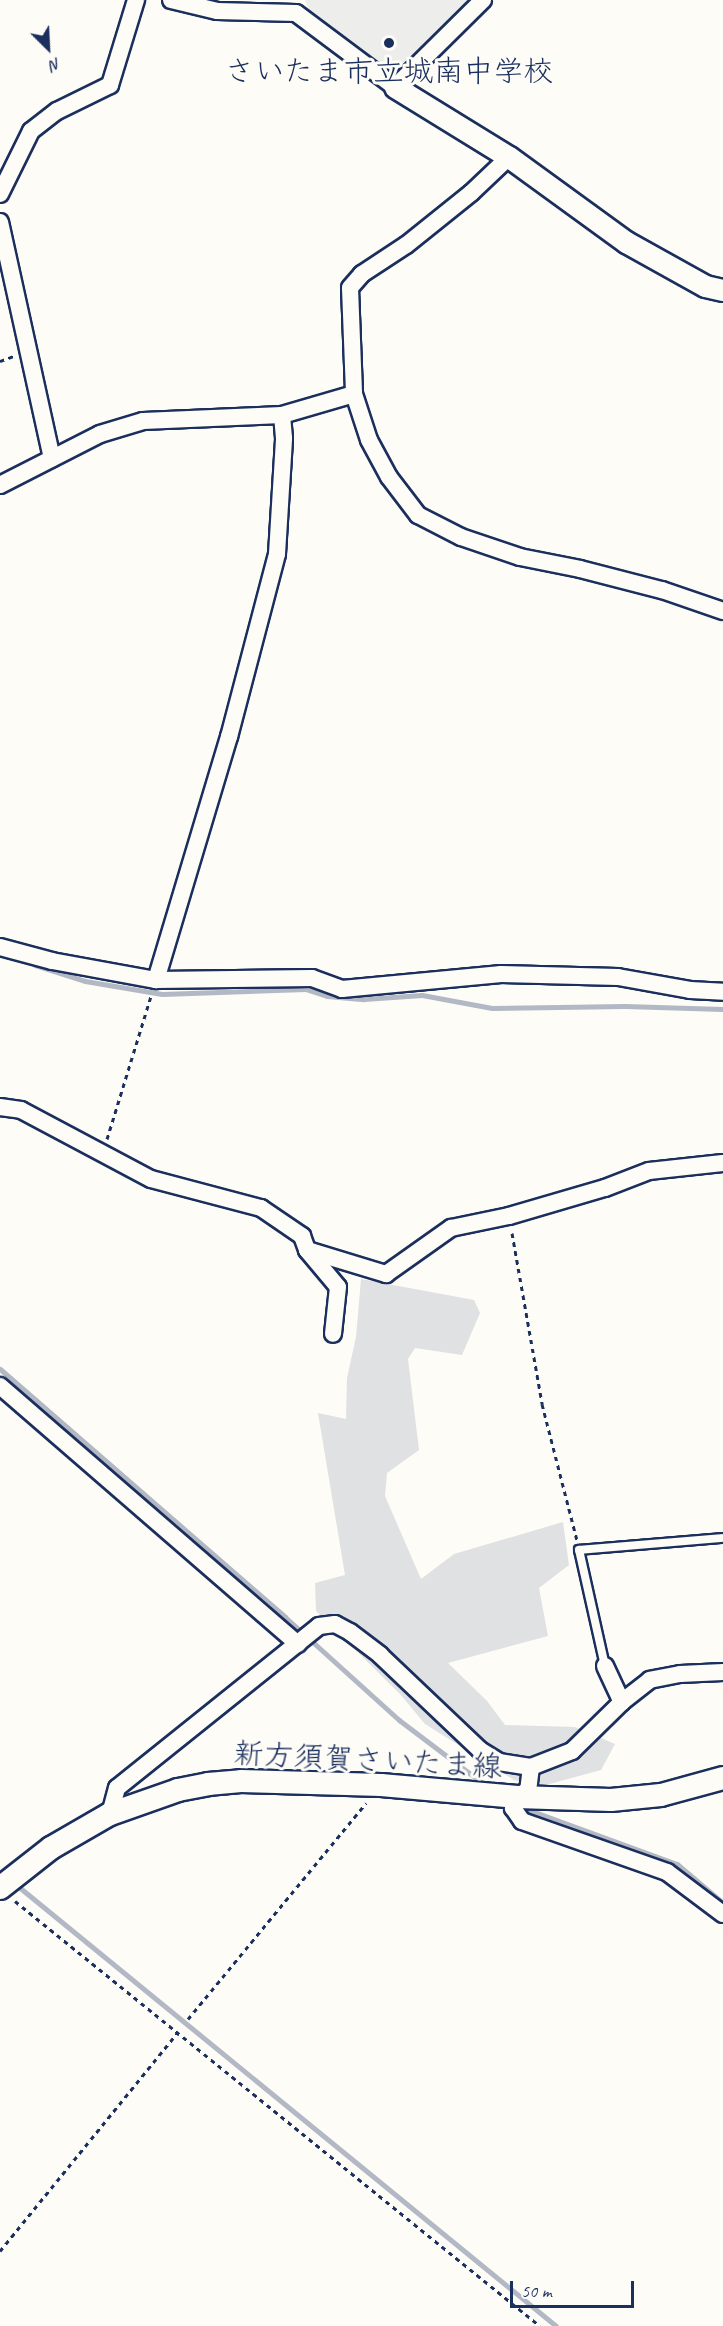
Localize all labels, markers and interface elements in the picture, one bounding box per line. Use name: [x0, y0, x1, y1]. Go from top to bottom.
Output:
north arrow: [18, 18, 78, 78]
marker: さいたま市立城南中学校: [382, 36, 396, 50]
text: N: [47, 53, 64, 76]
place label: さいたま市立城南中学校: [224, 53, 554, 89]
street label: 新方須賀さいたま線: [232, 1735, 504, 1785]
scale bar: [513, 2269, 638, 2307]
text: 50 m: [521, 2280, 552, 2302]

